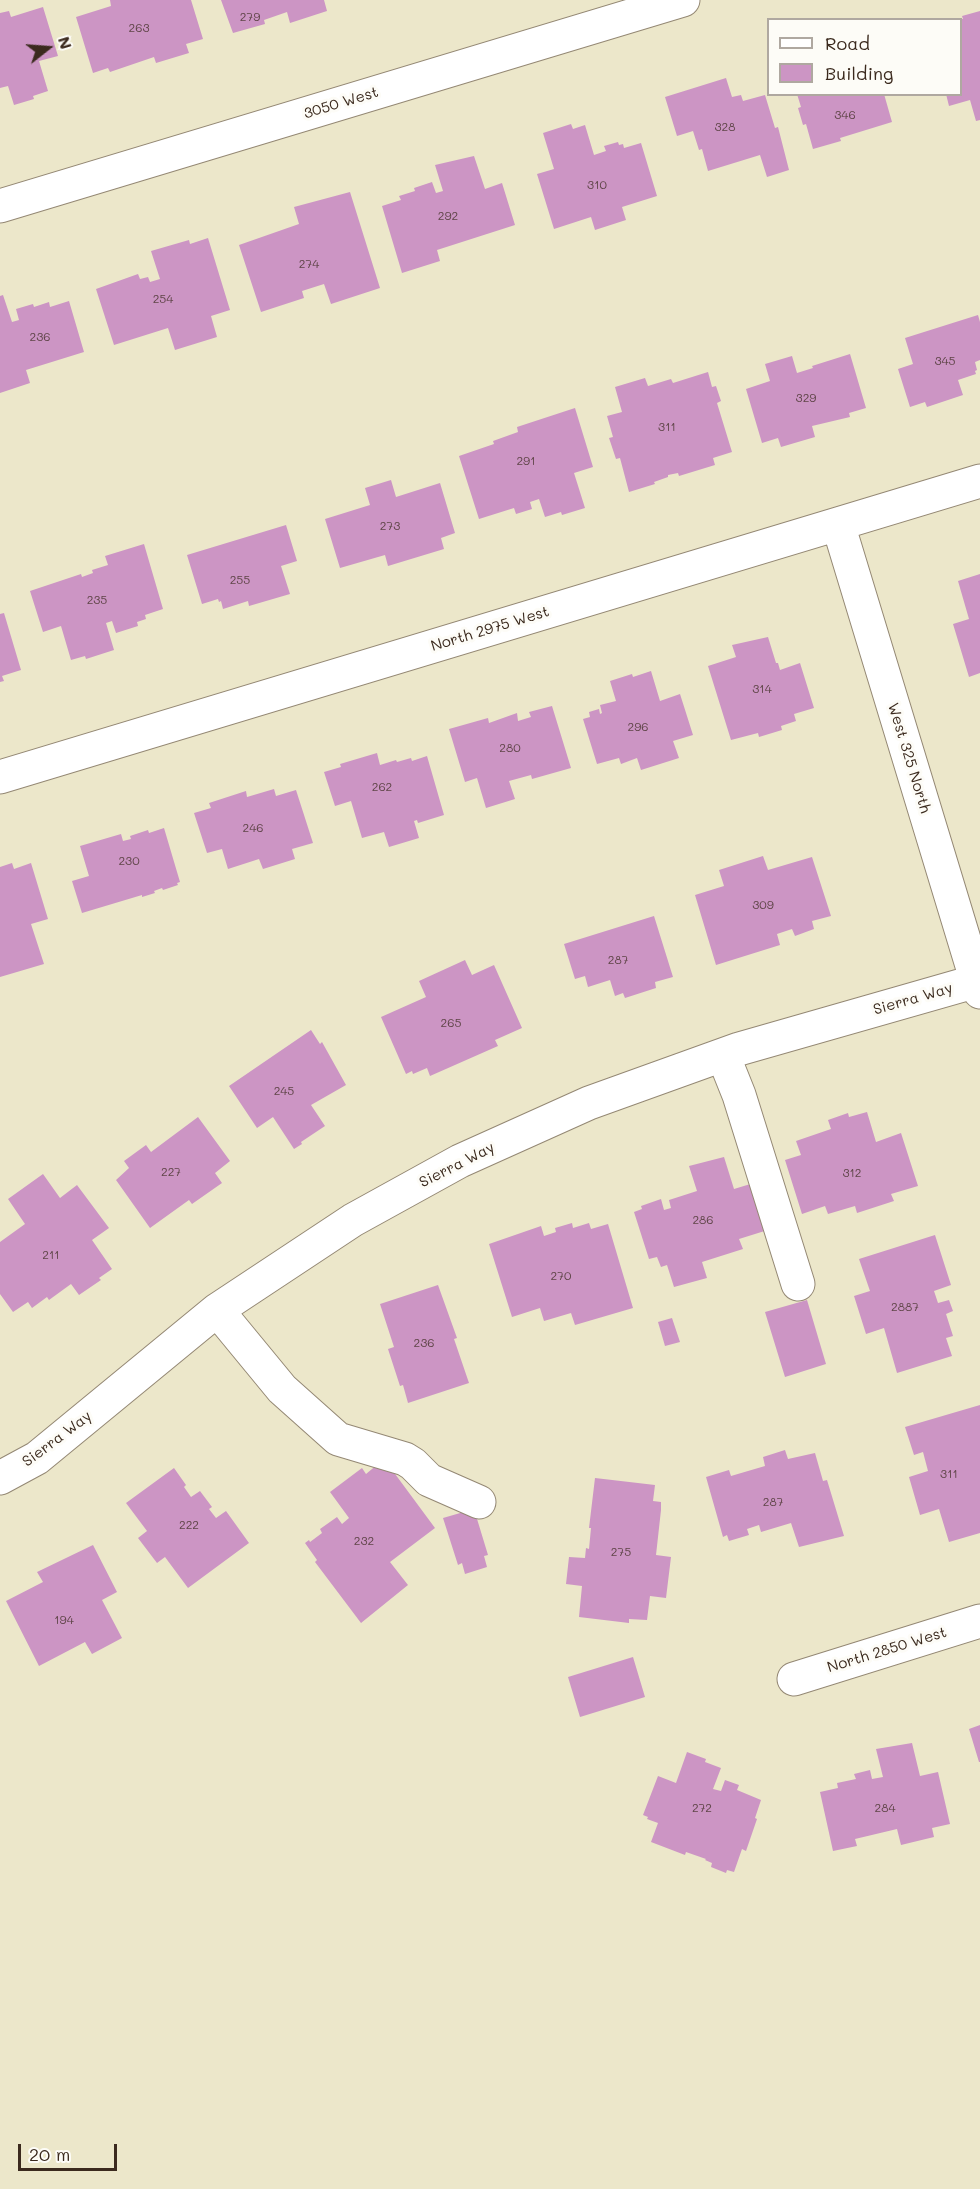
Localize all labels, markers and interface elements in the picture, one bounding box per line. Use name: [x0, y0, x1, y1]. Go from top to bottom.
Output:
house number: 279: [240, 10, 260, 24]
north arrow: [18, 18, 78, 78]
legend: [767, 18, 962, 96]
house number: 263: [129, 21, 149, 35]
text: Road: [825, 31, 870, 55]
text: N: [54, 34, 78, 51]
text: Building: [825, 61, 893, 85]
street label: 3050 West: [301, 83, 381, 123]
house number: 346: [834, 108, 856, 122]
house number: 328: [715, 120, 735, 134]
house number: 310: [587, 178, 607, 192]
house number: 292: [438, 209, 458, 223]
house number: 274: [299, 257, 319, 271]
house number: 254: [153, 292, 173, 306]
house number: 236: [30, 330, 50, 344]
house number: 345: [934, 354, 956, 368]
house number: 329: [796, 391, 816, 405]
house number: 311: [658, 420, 676, 434]
house number: 291: [516, 454, 536, 468]
house number: 273: [380, 519, 400, 533]
house number: 255: [230, 573, 250, 587]
house number: 235: [87, 593, 107, 607]
street label: North 2975 West: [429, 602, 551, 656]
house number: 314: [752, 682, 772, 696]
street label: West 325 North: [884, 701, 934, 815]
house number: 296: [627, 720, 649, 734]
house number: 280: [499, 741, 521, 755]
house number: 262: [372, 780, 392, 794]
house number: 246: [243, 821, 263, 835]
house number: 230: [118, 854, 140, 868]
house number: 309: [752, 898, 774, 912]
house number: 287: [608, 953, 628, 967]
street label: Sierra Way: [871, 979, 955, 1019]
house number: 265: [441, 1016, 461, 1030]
house number: 245: [274, 1084, 294, 1098]
street label: Sierra Way: [416, 1138, 498, 1192]
house number: 227: [161, 1165, 181, 1179]
house number: 312: [842, 1166, 862, 1180]
house number: 286: [692, 1213, 714, 1227]
house number: 211: [42, 1248, 60, 1262]
house number: 270: [551, 1269, 571, 1283]
house number: 2887: [891, 1300, 919, 1314]
house number: 236: [414, 1336, 434, 1350]
street label: Sierra Way: [19, 1407, 95, 1471]
house number: 311: [940, 1467, 958, 1481]
house number: 287: [763, 1495, 783, 1509]
house number: 222: [179, 1518, 199, 1532]
house number: 232: [354, 1534, 374, 1548]
house number: 275: [611, 1545, 631, 1559]
house number: 194: [54, 1613, 74, 1627]
street label: North 2850 West: [825, 1623, 949, 1677]
house number: 272: [692, 1801, 712, 1815]
house number: 284: [875, 1801, 895, 1815]
scale bar: [21, 2132, 120, 2170]
text: 20 m: [29, 2142, 70, 2166]

